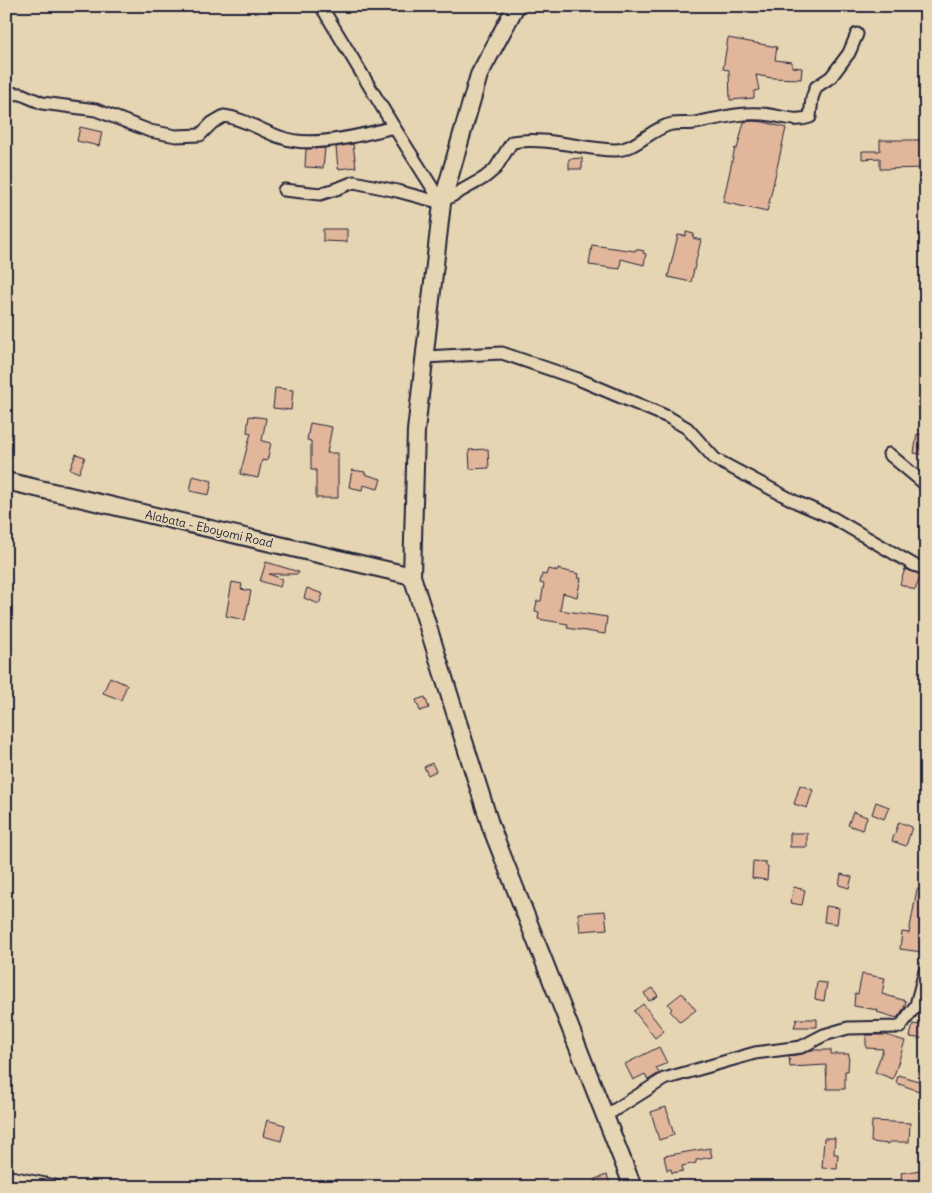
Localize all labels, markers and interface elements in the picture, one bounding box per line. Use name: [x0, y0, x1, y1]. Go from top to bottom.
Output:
street label: Alabata - Eboyomi Road: [144, 507, 274, 551]

